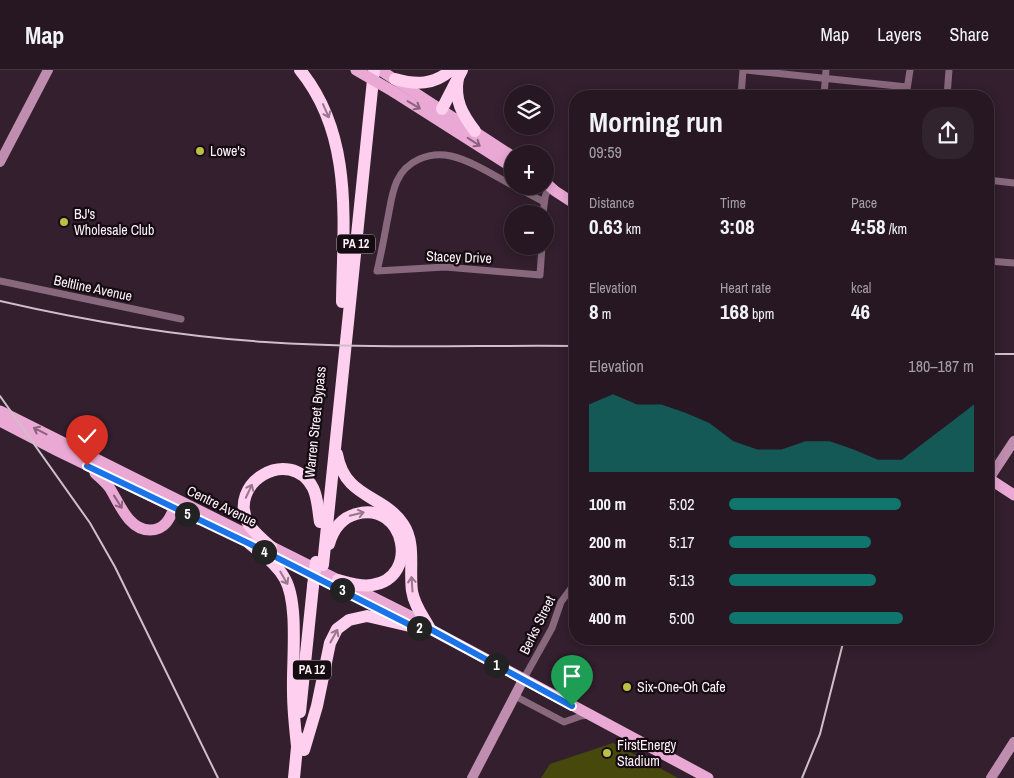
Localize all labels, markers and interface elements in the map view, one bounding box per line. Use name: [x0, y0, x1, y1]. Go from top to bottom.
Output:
text: Map: [25, 19, 64, 51]
text: Map: [821, 22, 849, 47]
text: Layers: [877, 22, 922, 47]
text: Share: [950, 22, 989, 47]
map controls: [504, 85, 554, 255]
button: layers: [504, 85, 554, 135]
one-way arrow: [407, 100, 421, 110]
one-way arrow: [321, 103, 331, 118]
text: Morning run: [589, 103, 723, 141]
button: share: [922, 107, 974, 159]
one-way arrow: [466, 138, 480, 148]
text: 09:59: [589, 141, 622, 163]
place label: Lowe's: [210, 142, 246, 160]
marker: Lowe's: [194, 145, 206, 157]
button: +: [504, 145, 554, 195]
text: Distance: [589, 194, 634, 212]
text: Time: [720, 194, 746, 212]
text: Pace: [851, 194, 877, 212]
place label: BJ's Wholesale Club: [74, 205, 154, 239]
button: −: [504, 205, 554, 255]
text: 0.63: [589, 212, 623, 241]
text: 3:08: [720, 212, 754, 241]
text: 4:58: [851, 212, 885, 241]
marker: BJ's Wholesale Club: [58, 216, 70, 228]
text: km: [623, 220, 641, 238]
text: /km: [885, 220, 907, 238]
road number: PA 12: [337, 234, 375, 253]
street label: Stacey Drive: [426, 247, 492, 267]
street label: Beltline Avenue: [52, 271, 134, 305]
text: Elevation: [589, 279, 637, 297]
text: Heart rate: [720, 279, 771, 297]
text: kcal: [851, 279, 871, 297]
text: 8: [589, 297, 599, 326]
text: 168: [720, 297, 749, 326]
text: 46: [851, 297, 870, 326]
text: m: [599, 305, 611, 323]
text: bpm: [749, 305, 774, 323]
text: Elevation: [589, 355, 644, 377]
text: 180–187 m: [908, 355, 974, 377]
street label: Warren Street Bypass: [300, 365, 330, 479]
pin: [66, 415, 108, 466]
icon: check: [73, 422, 101, 450]
one-way arrow: [32, 426, 47, 436]
street label: Centre Avenue: [184, 481, 260, 531]
one-way arrow: [244, 484, 254, 499]
text: 100 m: [589, 493, 626, 515]
text: 5:02: [669, 493, 695, 515]
one-way arrow: [113, 495, 123, 509]
pin: 5: [174, 502, 200, 526]
text: 5: [184, 505, 191, 523]
one-way arrow: [349, 509, 365, 518]
text: 200 m: [589, 531, 626, 553]
text: 5:17: [669, 531, 695, 553]
pin: 4: [252, 540, 276, 564]
text: 4: [261, 543, 268, 561]
text: 300 m: [589, 569, 626, 591]
text: 5:13: [669, 569, 695, 591]
one-way arrow: [279, 571, 289, 586]
one-way arrow: [407, 576, 417, 592]
pin: 3: [330, 578, 354, 602]
text: 3: [339, 581, 346, 599]
street label: Berks Street: [515, 593, 559, 657]
text: 400 m: [589, 607, 626, 629]
text: 5:00: [669, 607, 695, 629]
pin: 2: [406, 616, 432, 640]
text: 2: [416, 619, 423, 637]
one-way arrow: [329, 628, 339, 643]
pin: 1: [484, 652, 508, 678]
pin: [551, 655, 593, 706]
text: 1: [493, 656, 500, 674]
road number: PA 12: [293, 660, 331, 680]
icon: arrive: [558, 662, 586, 690]
place label: Six-One-Oh Cafe: [637, 678, 726, 696]
marker: Six-One-Oh Cafe: [621, 681, 633, 693]
place label: FirstEnergy Stadium: [617, 736, 677, 770]
marker: FirstEnergy Stadium: [601, 747, 613, 759]

